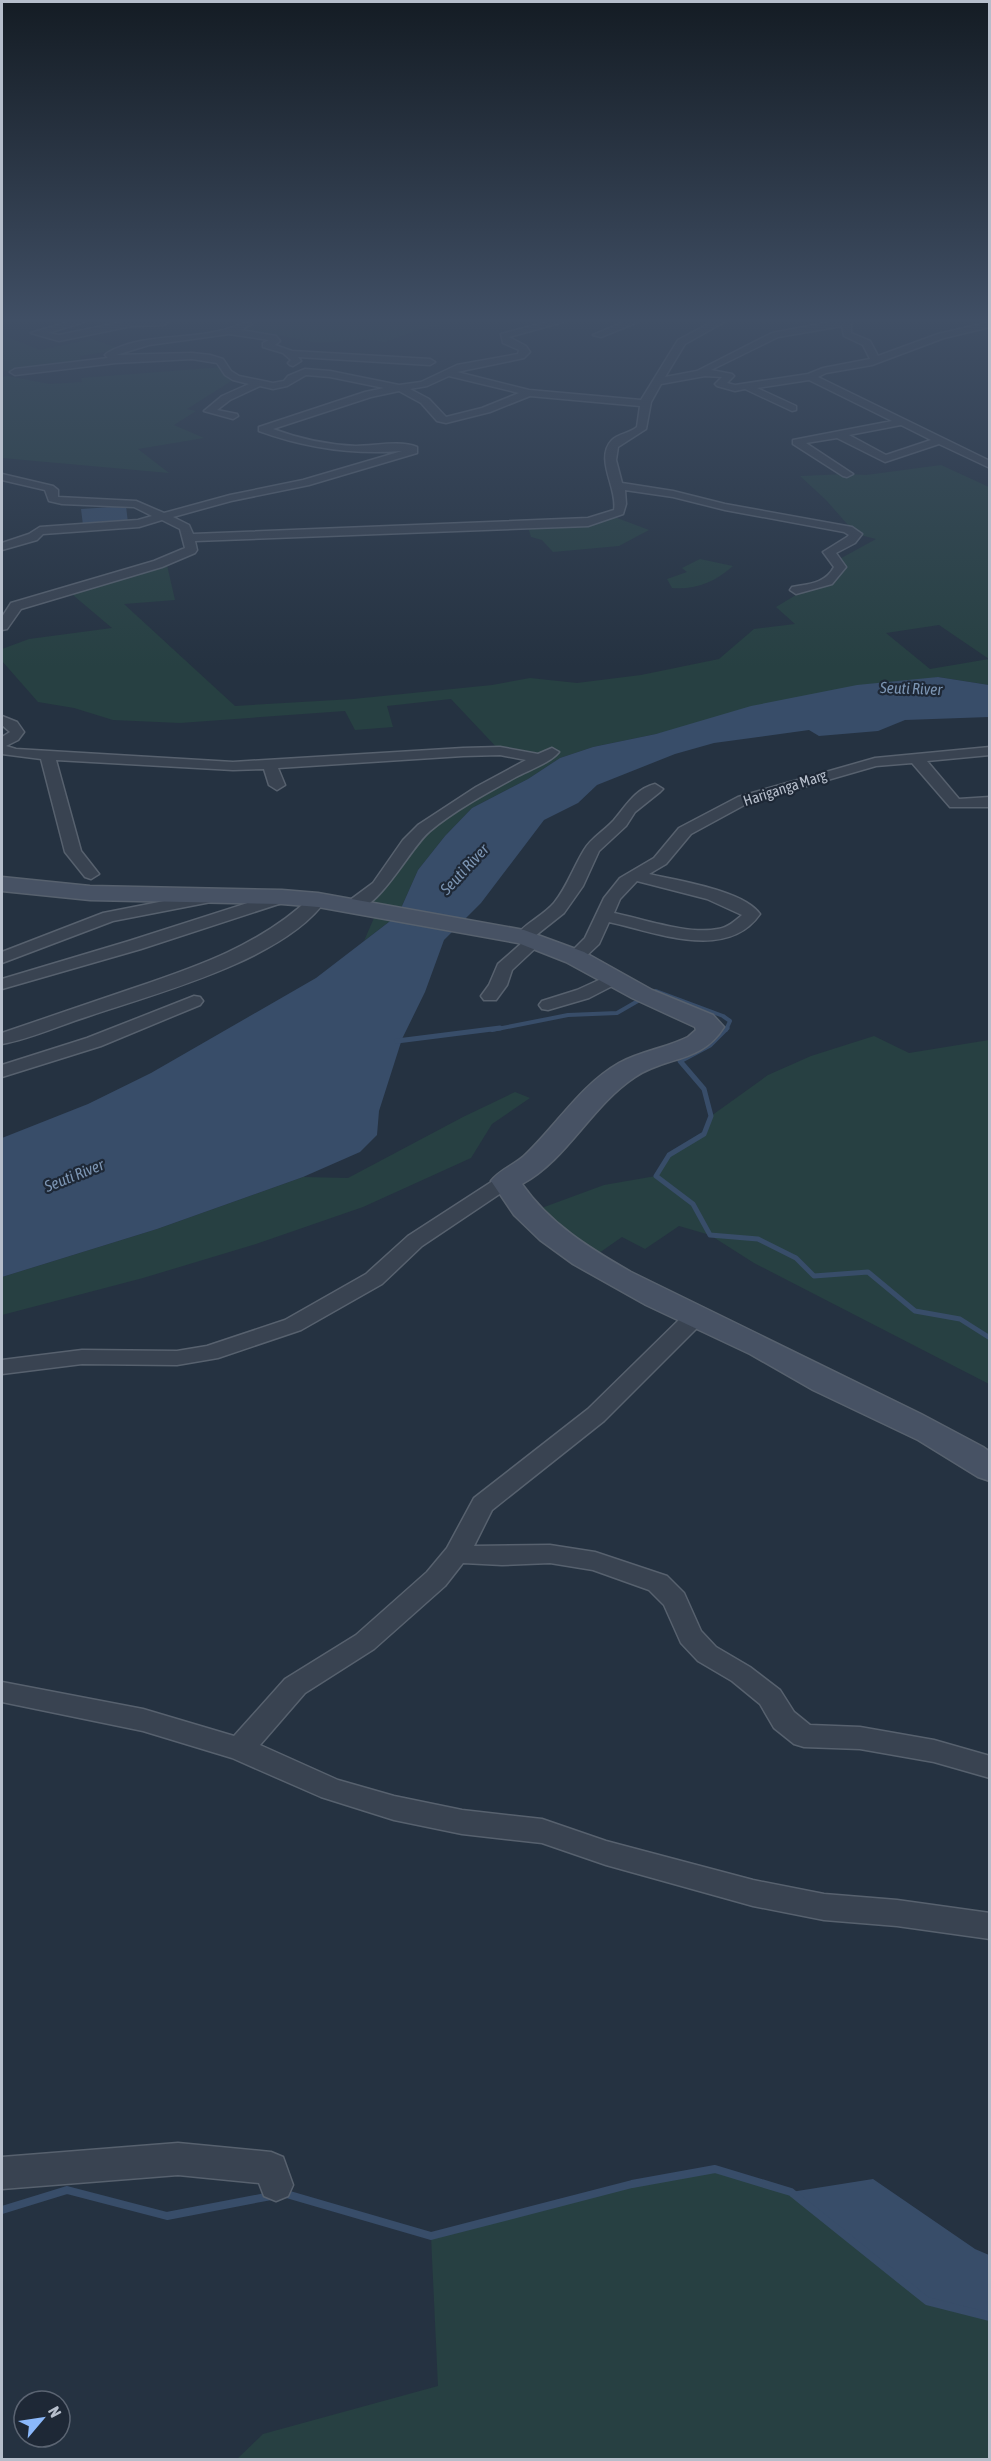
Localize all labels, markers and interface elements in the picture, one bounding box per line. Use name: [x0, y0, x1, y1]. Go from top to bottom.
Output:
water label: Seuti River: [879, 678, 944, 698]
street label: Hariganga Marg: [741, 766, 829, 809]
water label: Seuti River: [435, 839, 493, 899]
water label: Seuti River: [41, 1155, 107, 1195]
north arrow: [12, 2389, 72, 2449]
text: N: [45, 2403, 65, 2420]

